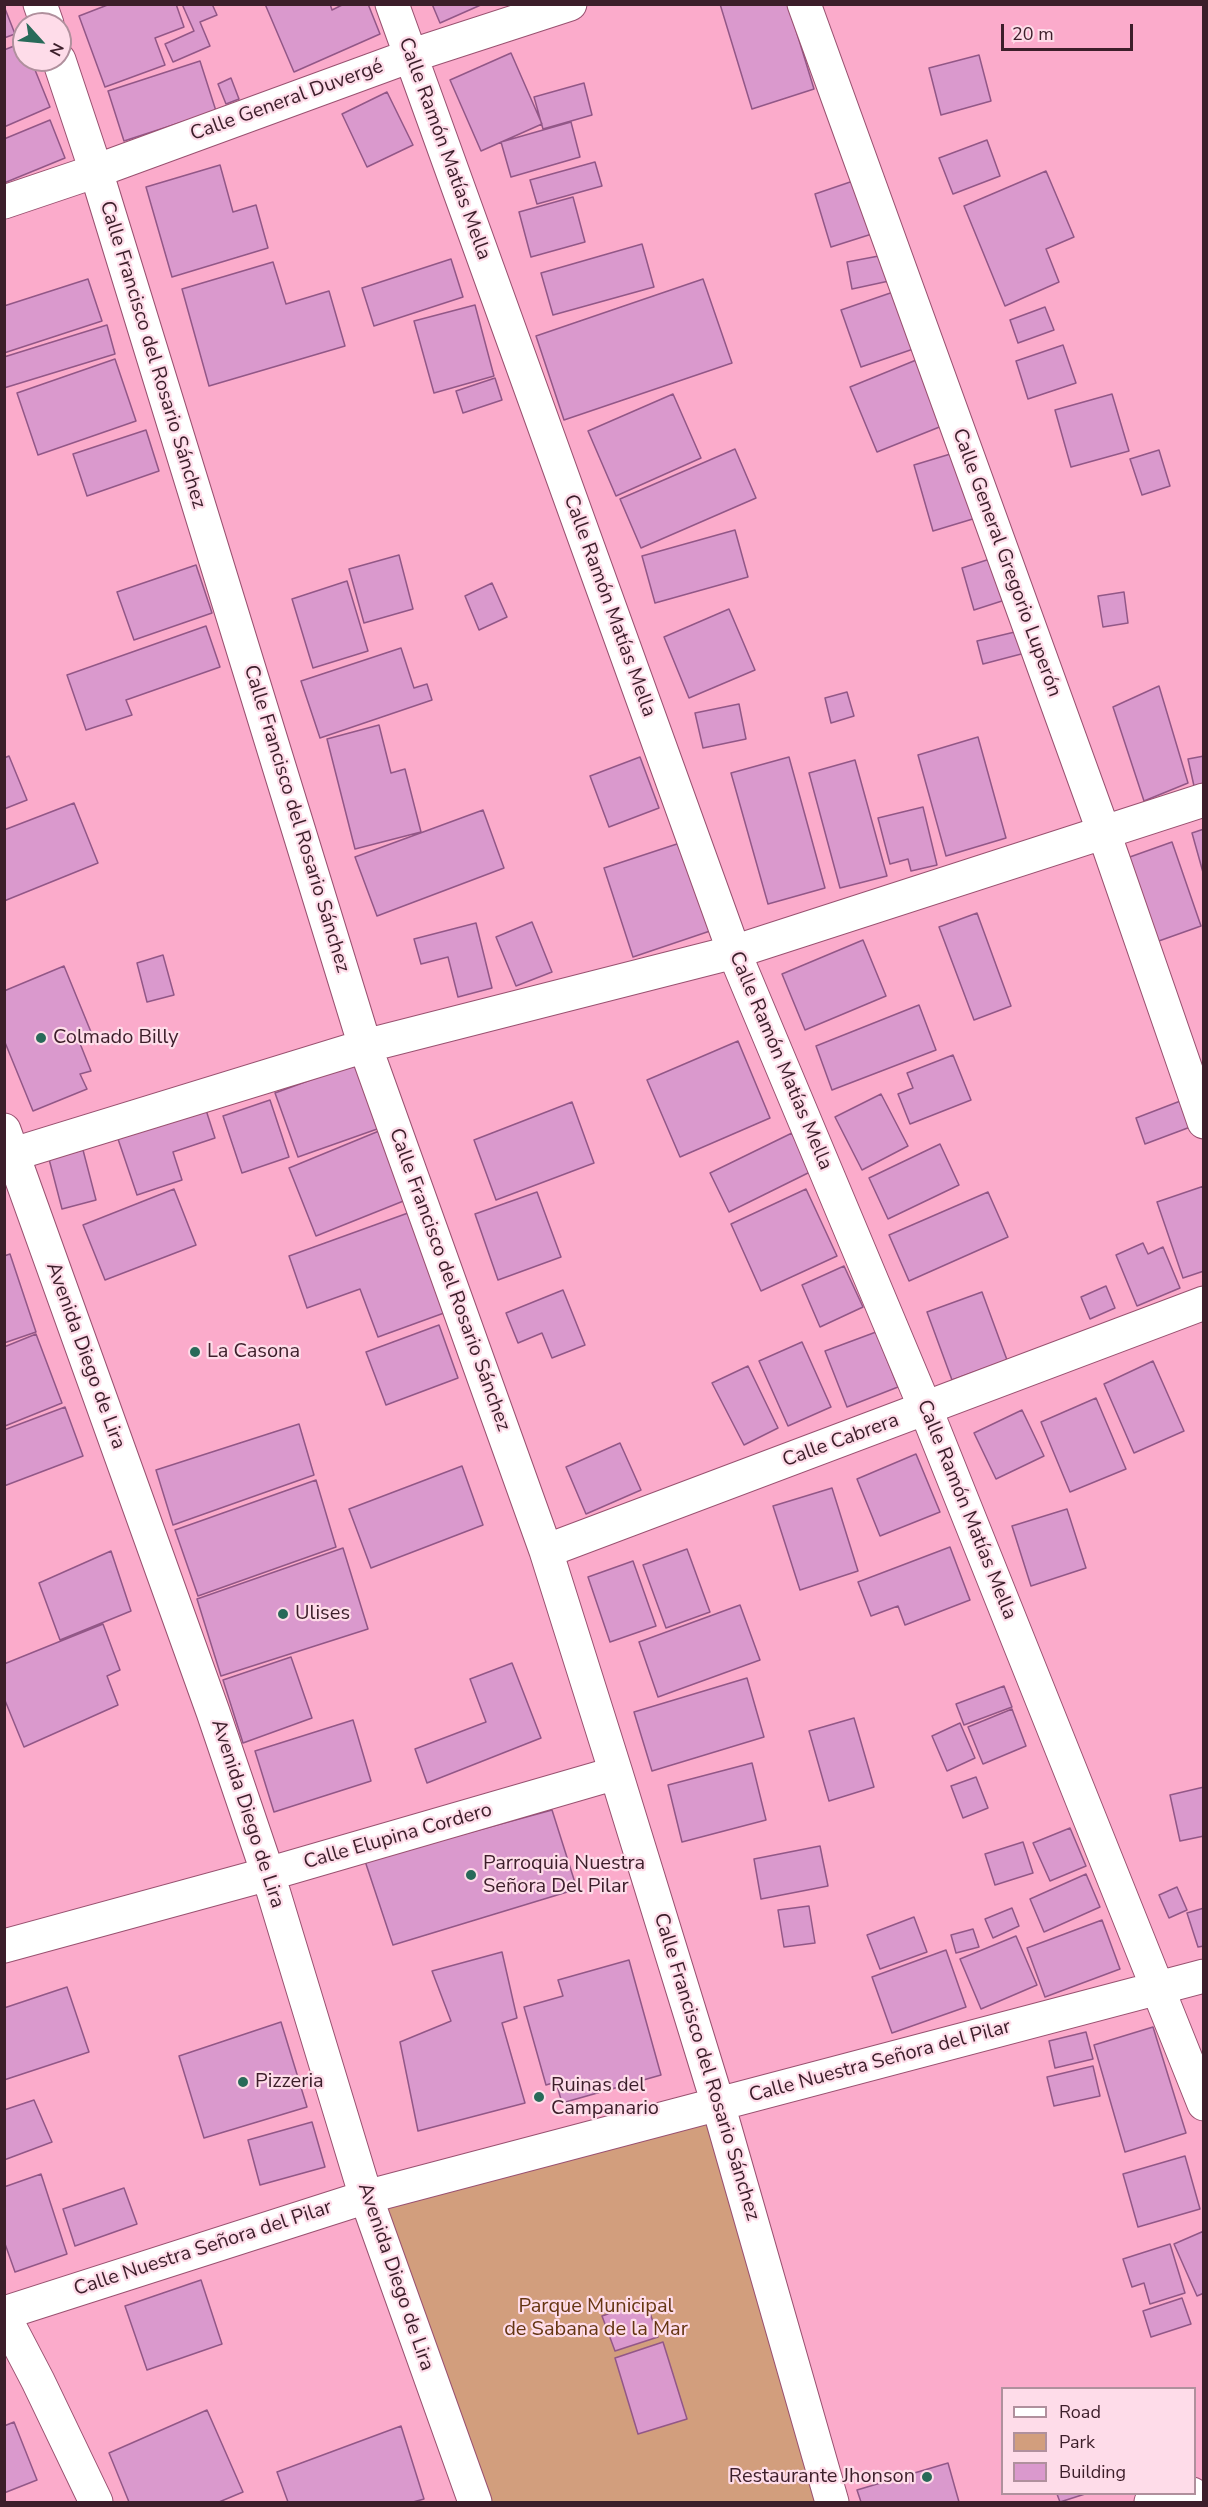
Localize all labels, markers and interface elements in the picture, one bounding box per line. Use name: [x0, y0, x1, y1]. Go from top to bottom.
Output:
north arrow: [12, 12, 72, 72]
scale bar: [1004, 12, 1136, 50]
text: 20 m: [1012, 22, 1054, 46]
street label: Calle Ramón Matías Mella: [393, 35, 495, 263]
text: N: [44, 39, 69, 60]
street label: Calle General Duvergé: [187, 55, 387, 147]
street label: Calle Francisco del Rosario Sánchez: [94, 198, 210, 512]
street label: Calle General Gregorio Luperón: [946, 425, 1066, 701]
street label: Calle Ramón Matías Mella: [558, 492, 660, 720]
street label: Calle Francisco del Rosario Sánchez: [238, 662, 354, 976]
street label: Calle Ramón Matías Mella: [723, 948, 837, 1174]
place label: Colmado Billy: [53, 1026, 178, 1050]
marker: Colmado Billy: [34, 1031, 48, 1045]
street label: Calle Francisco del Rosario Sánchez: [383, 1125, 515, 1435]
street label: Avenida Diego de Lira: [40, 1259, 130, 1453]
place label: La Casona: [207, 1340, 300, 1364]
marker: La Casona: [188, 1345, 202, 1359]
street label: Calle Ramón Matías Mella: [911, 1397, 1021, 1623]
street label: Calle Cabrera: [780, 1409, 902, 1473]
place label: Ulises: [295, 1602, 350, 1626]
marker: Ulises: [276, 1607, 290, 1621]
street label: Avenida Diego de Lira: [205, 1717, 289, 1911]
street label: Calle Elupina Cordero: [301, 1799, 495, 1875]
place label: Parroquia Nuestra Señora Del Pilar: [483, 1852, 645, 1899]
marker: Parroquia Nuestra Señora Del Pilar: [464, 1868, 478, 1882]
street label: Calle Francisco del Rosario Sánchez: [648, 1910, 764, 2224]
street label: Calle Nuestra Señora del Pilar: [747, 2015, 1013, 2109]
place label: Pizzeria: [255, 2070, 324, 2094]
place label: Ruinas del Campanario: [551, 2074, 659, 2121]
marker: Pizzeria: [236, 2075, 250, 2089]
marker: Ruinas del Campanario: [532, 2090, 546, 2104]
street label: Avenida Diego de Lira: [352, 2180, 438, 2374]
street label: Calle Nuestra Señora del Pilar: [71, 2196, 335, 2302]
park label: Parque Municipal de Sabana de la Mar: [504, 2295, 688, 2342]
legend: [1001, 2387, 1196, 2495]
text: Road: [1059, 2400, 1101, 2424]
text: Park: [1059, 2430, 1095, 2454]
text: Building: [1059, 2460, 1126, 2484]
place label: Restaurante Jhonson: [729, 2465, 915, 2489]
marker: Restaurante Jhonson: [920, 2470, 934, 2484]

